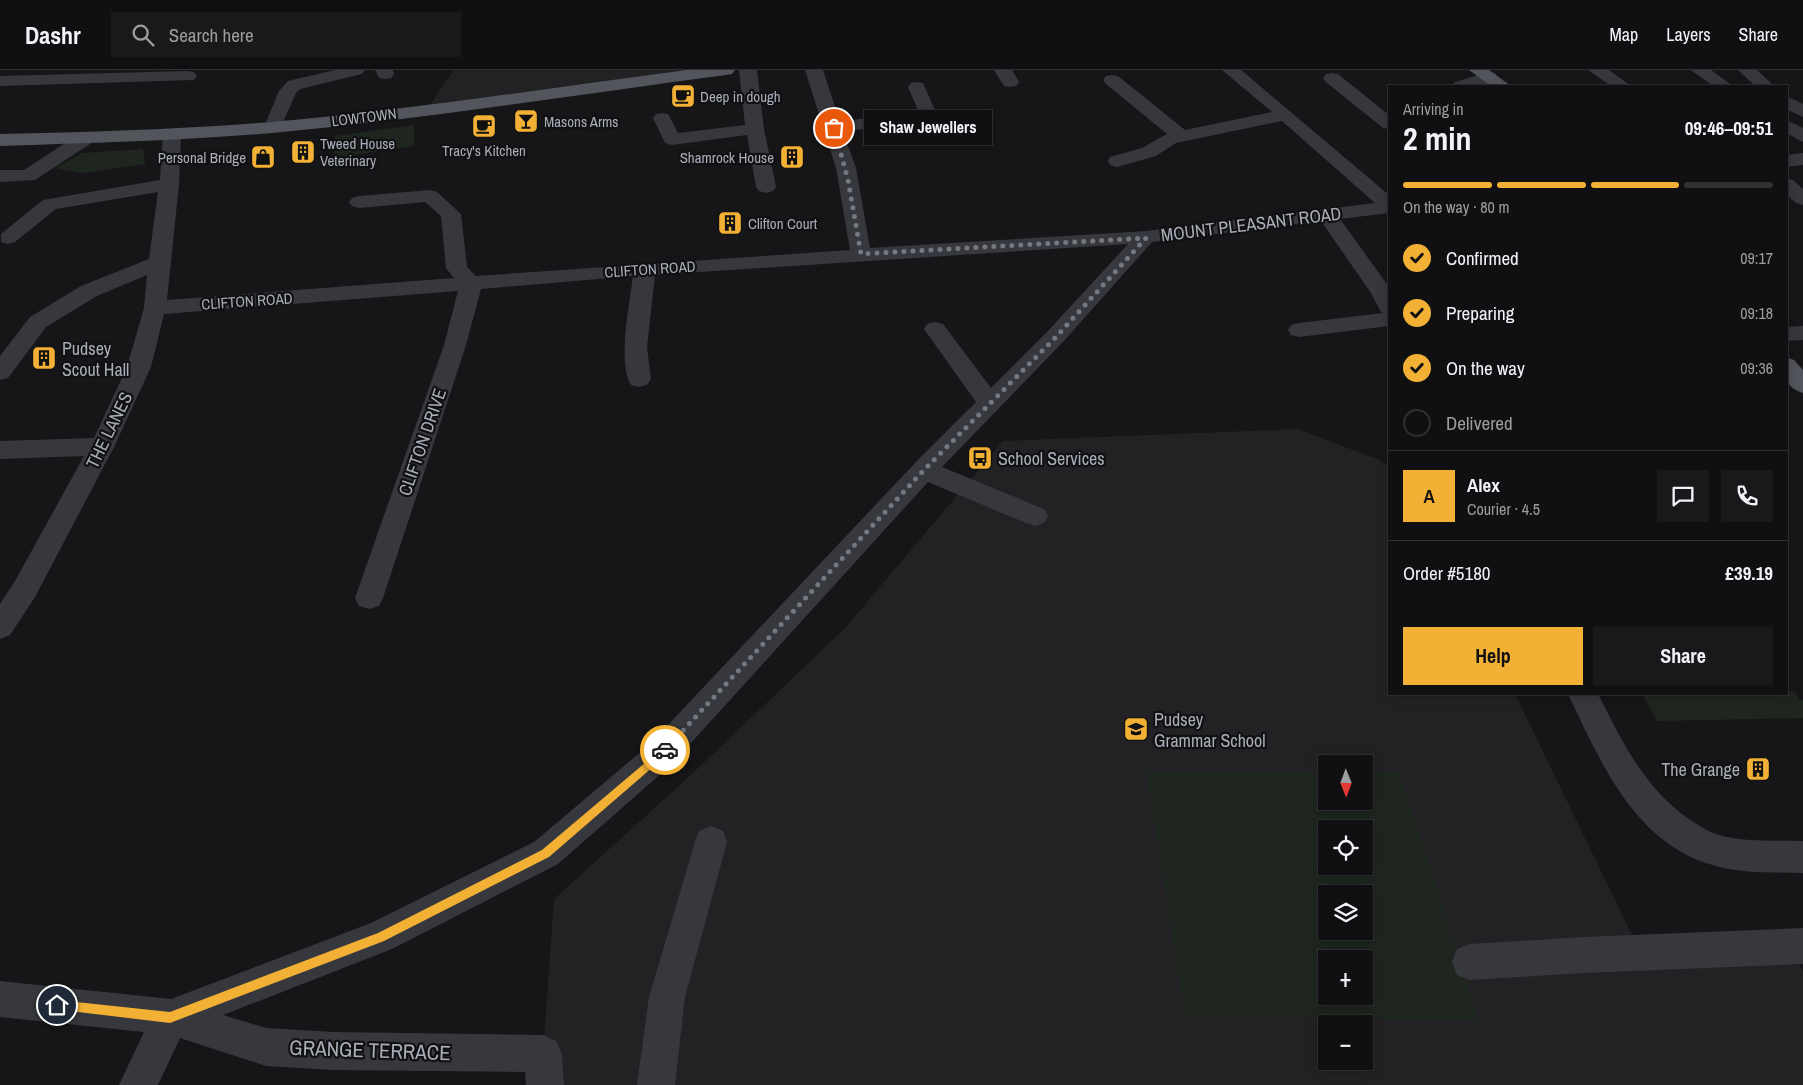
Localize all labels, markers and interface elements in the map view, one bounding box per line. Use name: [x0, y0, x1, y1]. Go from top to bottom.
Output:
search box: [111, 12, 461, 57]
text: Dashr: [25, 19, 81, 51]
icon: search: [129, 21, 157, 49]
text: Search here: [169, 22, 254, 48]
text: Map: [1610, 22, 1638, 47]
text: Layers: [1666, 22, 1711, 47]
text: Share: [1739, 22, 1778, 47]
cafe icon: Deep in dough: [670, 83, 696, 109]
place label: Deep in dough: [700, 86, 781, 107]
text: Arriving in: [1403, 98, 1464, 120]
street label: LOWTOWN: [330, 103, 398, 131]
pin: [813, 107, 855, 149]
bar icon: Masons Arms: [513, 108, 539, 134]
callout: Shaw Jewellers: [864, 110, 992, 146]
place label: Masons Arms: [544, 111, 619, 132]
cafe icon: Tracy's Kitchen: [471, 113, 497, 139]
icon: bag: [820, 114, 848, 142]
text: 09:46–09:51: [1685, 115, 1773, 141]
text: Shaw Jewellers: [879, 116, 977, 138]
text: 2 min: [1403, 117, 1472, 160]
place label: Tweed House Veterinary: [320, 133, 395, 171]
building icon: Tweed House Veterinary: [290, 139, 316, 165]
place label: Tracy's Kitchen: [442, 140, 526, 161]
shop icon: Personal Bridge: [250, 144, 276, 170]
building icon: Shamrock House: [779, 144, 805, 170]
place label: Personal Bridge: [158, 147, 246, 168]
place label: Shamrock House: [680, 147, 774, 168]
text: On the way · 80 m: [1403, 196, 1509, 218]
street label: MOUNT PLEASANT ROAD: [1159, 201, 1343, 247]
building icon: Clifton Court: [717, 210, 743, 236]
place label: Clifton Court: [748, 213, 818, 234]
icon: check: [1403, 244, 1431, 272]
text: Confirmed: [1446, 245, 1519, 271]
text: 09:17: [1740, 247, 1773, 269]
street label: CLIFTON ROAD: [604, 255, 696, 283]
street label: CLIFTON ROAD: [201, 287, 293, 315]
icon: check: [1403, 299, 1431, 327]
text: Preparing: [1446, 300, 1514, 326]
text: 09:18: [1740, 302, 1773, 324]
place label: Pudsey Scout Hall: [62, 336, 129, 382]
building icon: Pudsey Scout Hall: [31, 345, 57, 371]
icon: check: [1403, 354, 1431, 382]
text: On the way: [1446, 355, 1525, 381]
text: 09:36: [1740, 357, 1773, 379]
street label: CLIFTON DRIVE: [392, 385, 452, 499]
street label: THE LANES: [80, 388, 138, 472]
text: Delivered: [1446, 410, 1513, 436]
bus stop icon: School Services: [967, 445, 993, 471]
place label: School Services: [998, 446, 1105, 471]
button: chat: [1657, 470, 1709, 522]
button: phone: [1721, 470, 1773, 522]
text: Alex: [1467, 472, 1500, 498]
text: A: [1423, 483, 1435, 509]
text: Courier · 4.5: [1467, 498, 1540, 520]
text: Order #5180: [1403, 560, 1490, 586]
text: £39.19: [1725, 560, 1773, 586]
button: Help: [1403, 627, 1583, 685]
button: Share: [1593, 627, 1773, 685]
place label: Pudsey Grammar School: [1154, 707, 1266, 753]
school or university icon: Pudsey Grammar School: [1123, 716, 1149, 742]
courier: [640, 725, 690, 775]
icon: car: [651, 736, 679, 764]
north arrow: [1318, 755, 1372, 810]
map controls: [1318, 755, 1373, 1070]
building icon: The Grange: [1745, 756, 1771, 782]
place label: The Grange: [1661, 757, 1740, 782]
button: locate: [1318, 820, 1373, 875]
button: layers: [1318, 885, 1373, 940]
button: +: [1318, 950, 1373, 1005]
pin: [36, 984, 78, 1026]
icon: home: [43, 991, 71, 1019]
button: −: [1318, 1015, 1373, 1070]
street label: GRANGE TERRACE: [289, 1033, 451, 1067]

